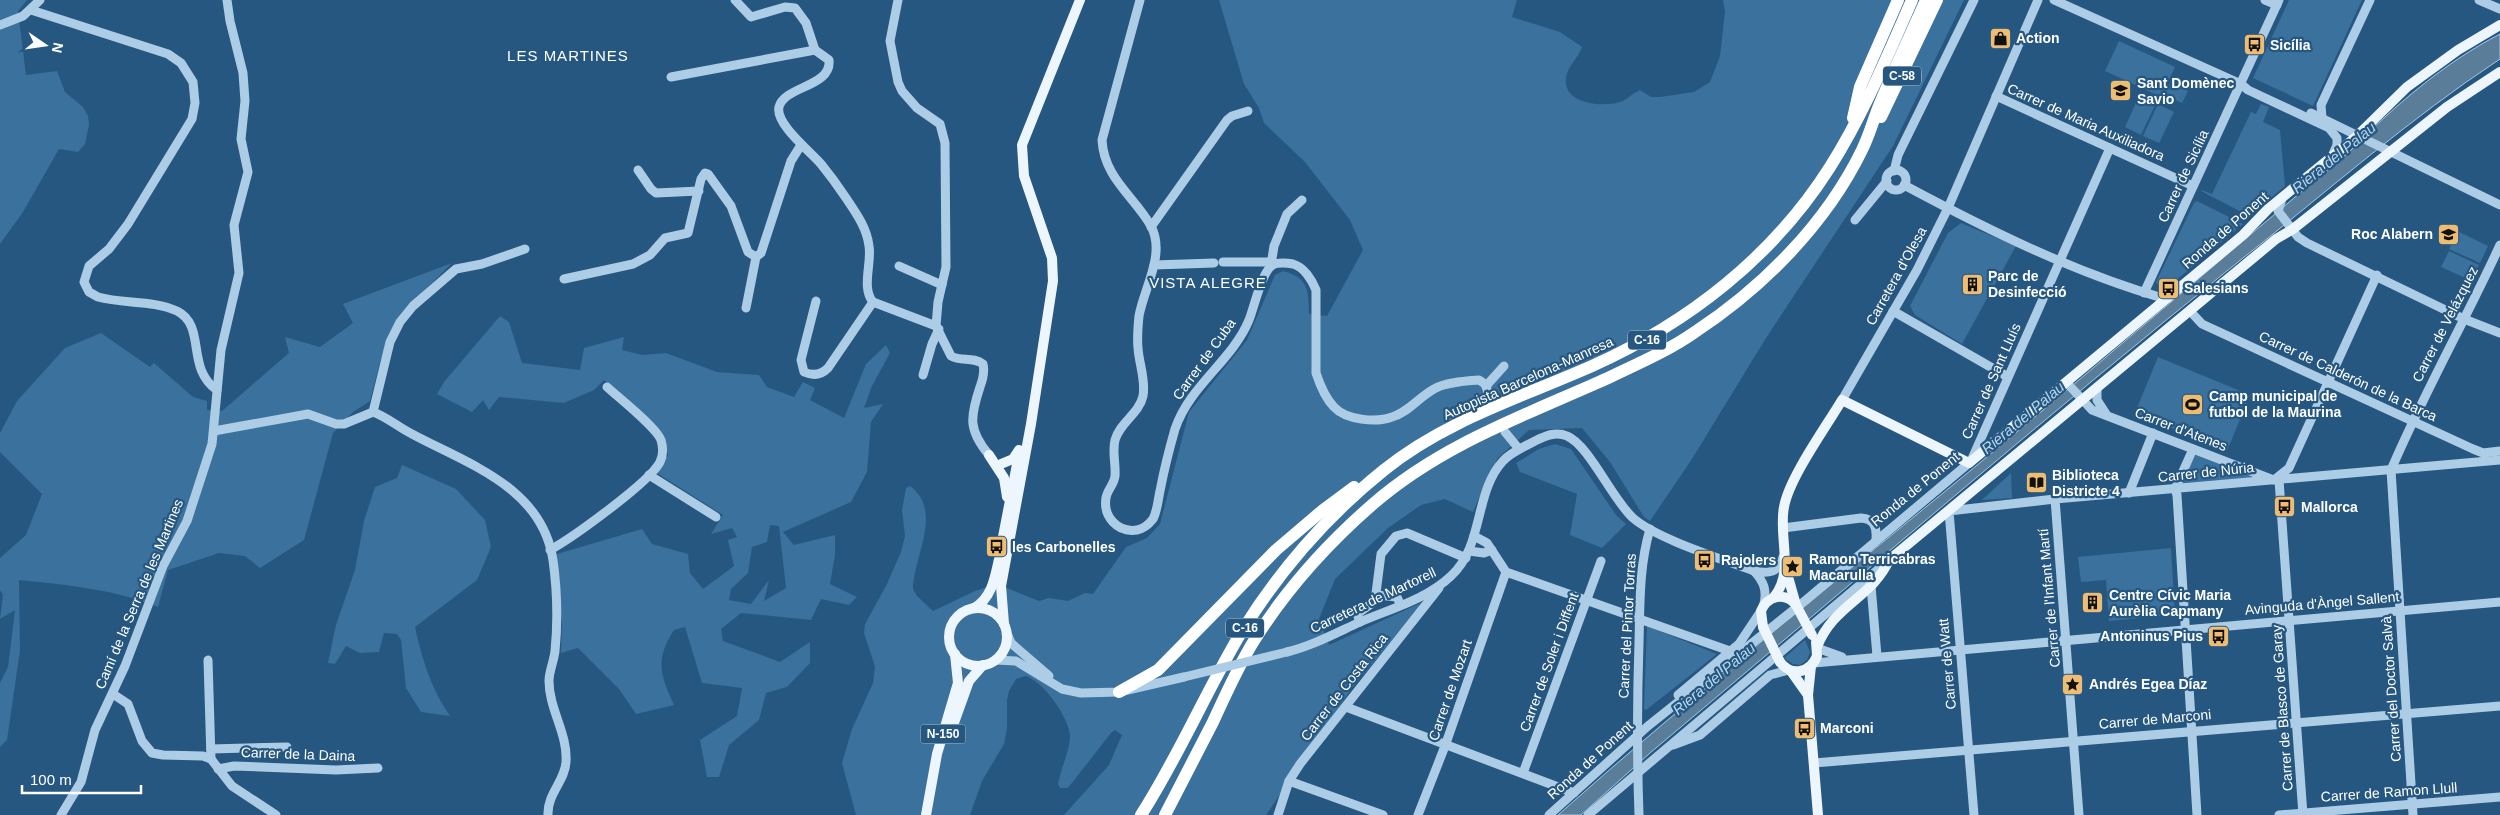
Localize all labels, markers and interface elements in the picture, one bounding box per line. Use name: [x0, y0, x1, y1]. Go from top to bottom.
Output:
north arrow: [20, 20, 70, 70]
shop icon: Action: [1988, 26, 2012, 50]
place label: Action: [2016, 30, 2060, 46]
bus stop icon: Sicília: [2242, 33, 2266, 57]
place label: Sicília: [2270, 37, 2311, 53]
text: N: [49, 41, 67, 55]
district label: LES MARTINES: [507, 47, 629, 64]
road number: C-58: [1883, 66, 1921, 85]
place label: Sant Domènec Savio: [2137, 75, 2234, 107]
school or university icon: Sant Domènec Savio: [2109, 79, 2133, 103]
street label: Carrer de Maria Auxiliadora: [2005, 80, 2167, 164]
water label: Riera del Palau: [2288, 118, 2379, 196]
street label: Carrer de Sicília: [2155, 127, 2212, 225]
street label: Ronda de Ponent: [2179, 188, 2271, 272]
school or university icon: Roc Alabern: [2437, 222, 2461, 246]
street label: Carretera d'Olesa: [1862, 224, 1930, 328]
place label: Roc Alabern: [2351, 226, 2433, 242]
street label: Carrer de Velázquez: [2409, 264, 2481, 384]
place label: Parc de Desinfecció: [1988, 268, 2067, 300]
building icon: Parc de Desinfecció: [1960, 272, 1984, 296]
district label: VISTA ALEGRE: [1149, 274, 1267, 291]
bus stop icon: Salesians: [2156, 276, 2180, 300]
place label: Salesians: [2184, 280, 2249, 296]
street label: Carrer de Cuba: [1169, 315, 1239, 403]
street label: Carrer de Sant Lluís: [1958, 321, 2024, 441]
street label: Carrer de Calderón de la Barca: [2256, 328, 2440, 424]
road number: C-16: [1628, 330, 1666, 350]
street label: Autopista Barcelona-Manresa: [1441, 333, 1616, 423]
water label: Riera del Palau: [1978, 378, 2068, 457]
place label: Camp municipal de futbol de la Maurina: [2209, 388, 2341, 420]
sports icon: Camp municipal de futbol de la Maurina: [2181, 392, 2205, 416]
street label: Carrer d'Atenes: [2133, 404, 2229, 454]
street label: Ronda de Ponent: [1868, 448, 1962, 530]
street label: Carrer de Núria: [2157, 459, 2255, 485]
place label: Biblioteca Districte 4: [2052, 467, 2120, 499]
library icon: Biblioteca Districte 4: [2024, 471, 2048, 495]
bus stop icon: Mallorca: [2273, 495, 2297, 519]
street label: Camí de la Serra de les Martines: [92, 497, 186, 691]
place label: Mallorca: [2301, 499, 2358, 515]
street label: Carrer de l'Infant Martí: [2035, 528, 2063, 668]
bus stop icon: les Carbonelles: [984, 535, 1008, 559]
place label: les Carbonelles: [1012, 539, 1116, 555]
bus stop icon: Rajolers: [1693, 548, 1717, 572]
place label: Ramon Terricabras Macarulla: [1809, 551, 1936, 583]
place label: Rajolers: [1721, 552, 1776, 568]
street label: Carrer del Pintor Torras: [1615, 553, 1639, 699]
place icon: Ramon Terricabras Macarulla: [1781, 555, 1805, 579]
street label: Carretera de Martorell: [1308, 564, 1438, 636]
place label: Centre Cívic Maria Aurèlia Capmany: [2109, 587, 2231, 619]
street label: Avinguda d'Àngel Sallent: [2244, 588, 2400, 618]
street label: Carrer de Soler i Diffent: [1516, 590, 1582, 734]
building icon: Centre Cívic Maria Aurèlia Capmany: [2081, 591, 2105, 615]
street label: Carrer del Doctor Salvà: [2378, 615, 2404, 763]
road number: C-16: [1226, 618, 1264, 638]
street label: Carrer de Watt: [1935, 618, 1959, 710]
bus stop icon: Antoninus Pius: [2207, 624, 2231, 648]
street label: Carrer de Blasco de Garay: [2268, 624, 2296, 792]
place label: Antoninus Pius: [2100, 628, 2203, 644]
street label: Carrer de Costa Rica: [1297, 630, 1391, 744]
street label: Carrer de Mozart: [1425, 637, 1475, 743]
water label: Riera del Palau: [1669, 639, 1759, 718]
place icon: Andrés Egea Díaz: [2061, 672, 2085, 696]
place label: Andrés Egea Díaz: [2089, 676, 2207, 692]
street label: Carrer de Marconi: [2098, 706, 2212, 732]
bus stop icon: Marconi: [1792, 716, 1816, 740]
street label: Ronda de Ponent: [1544, 718, 1636, 802]
place label: Marconi: [1820, 720, 1874, 736]
road number: N-150: [920, 724, 966, 744]
street label: Carrer de la Daina: [241, 744, 356, 764]
scale bar: [22, 762, 141, 794]
text: 100 m: [30, 771, 72, 788]
street label: Carrer de Ramon Llull: [2320, 779, 2458, 805]

